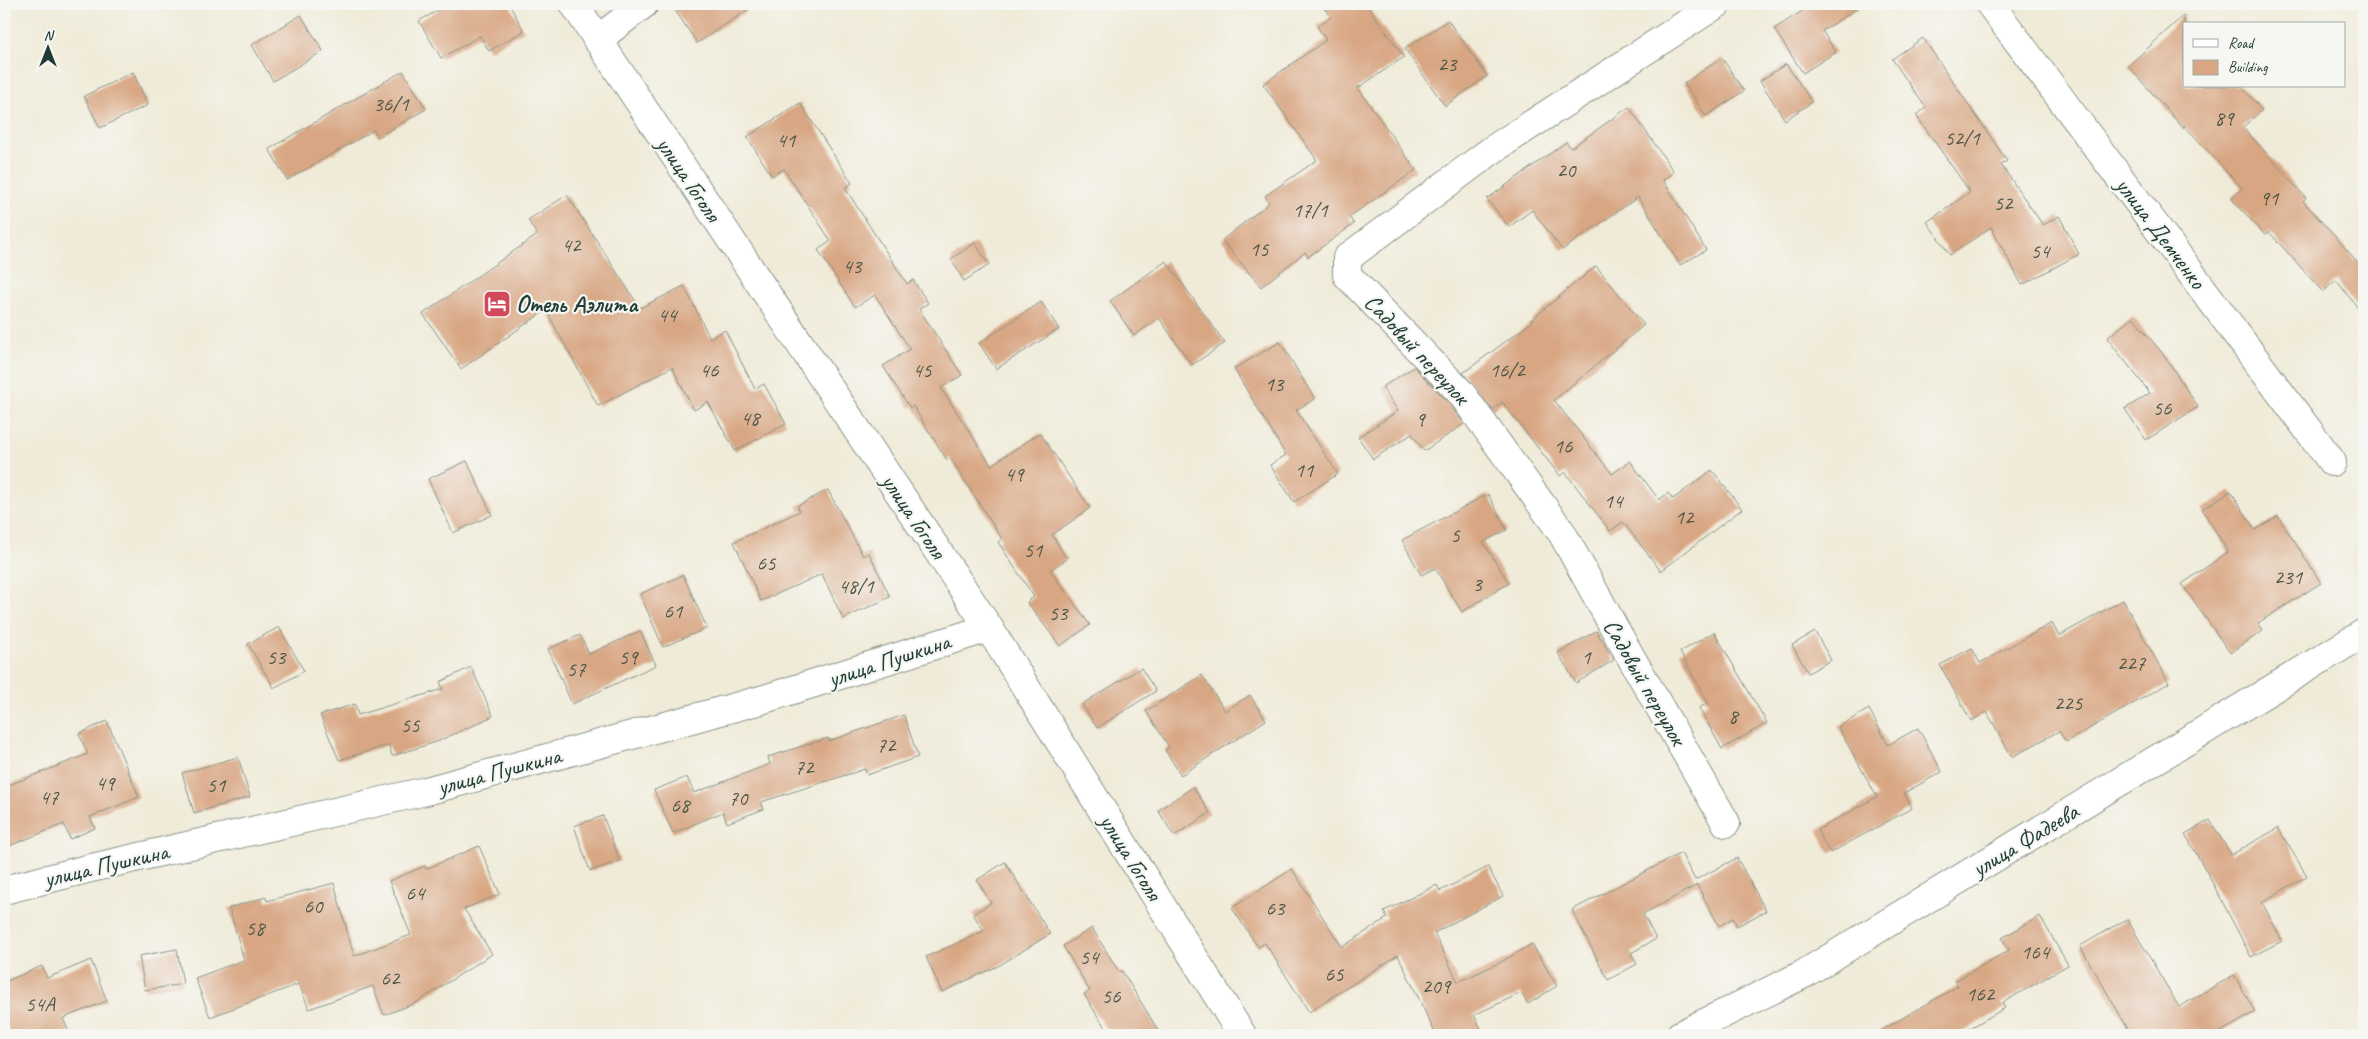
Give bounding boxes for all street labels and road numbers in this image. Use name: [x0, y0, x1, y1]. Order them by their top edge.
street label: улица Гоголя: [649, 129, 729, 229]
street label: улица Демченко: [2108, 170, 2214, 296]
street label: Садовый переулок: [1358, 287, 1477, 412]
street label: улица Гоголя: [874, 466, 954, 566]
street label: Садовый переулок: [1597, 613, 1694, 752]
street label: улица Пушкина: [822, 626, 956, 694]
street label: улица Пушкина: [432, 740, 566, 802]
street label: улица Фадеева: [1964, 796, 2085, 885]
street label: улица Гоголя: [1092, 807, 1170, 907]
street label: улица Пушкина: [39, 836, 173, 894]

